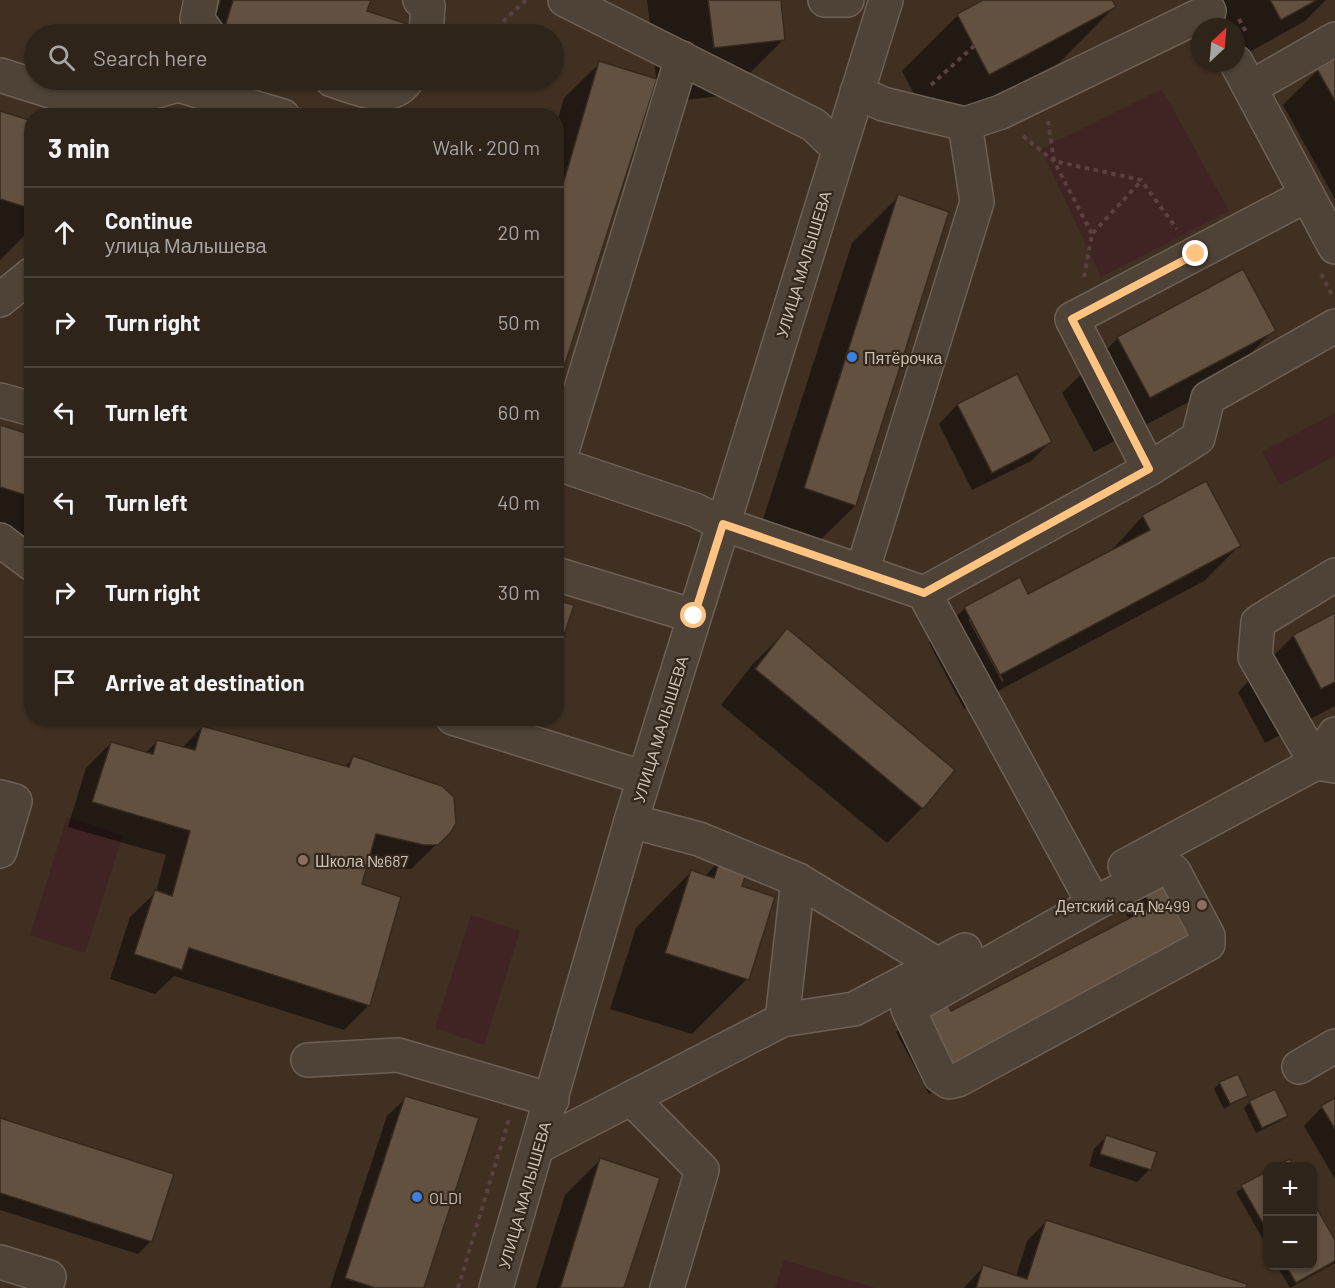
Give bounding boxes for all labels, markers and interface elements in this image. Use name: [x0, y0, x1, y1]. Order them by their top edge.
north arrow: [1191, 18, 1245, 72]
search box: [24, 24, 564, 90]
icon: search: [45, 41, 78, 74]
text: Search here: [93, 44, 207, 70]
text: 3 min: [48, 132, 110, 163]
text: Walk · 200 m: [432, 135, 540, 159]
street label: УЛИЦА МАЛЫШЕВА: [772, 188, 834, 340]
text: Continue: [105, 207, 193, 233]
icon: ahead: [48, 216, 81, 249]
text: 20 m: [497, 220, 540, 244]
text: улица Малышева: [105, 233, 267, 257]
route end: [1182, 240, 1208, 266]
icon: right: [48, 306, 81, 339]
text: Turn right: [105, 309, 200, 335]
text: 50 m: [498, 310, 540, 334]
place label: Пятёрочка: [864, 348, 943, 367]
marker: Пятёрочка: [845, 350, 859, 364]
icon: left: [48, 396, 81, 429]
text: Turn left: [105, 399, 188, 425]
text: 60 m: [498, 400, 540, 424]
icon: left: [48, 486, 81, 519]
text: Turn left: [105, 489, 188, 515]
text: 40 m: [497, 490, 540, 514]
icon: right: [48, 576, 81, 609]
text: Turn right: [105, 579, 200, 605]
text: 30 m: [498, 580, 540, 604]
route start: [680, 602, 706, 628]
street label: УЛИЦА МАЛЫШЕВА: [629, 653, 691, 805]
icon: arrive: [48, 666, 81, 699]
text: Arrive at destination: [105, 669, 304, 695]
place label: Школа №687: [315, 851, 409, 870]
marker: Школа №687: [296, 853, 310, 867]
place label: Детский сад №499: [1055, 896, 1190, 915]
marker: Детский сад №499: [1195, 898, 1209, 912]
street label: УЛИЦА МАЛЫШЕВА: [494, 1119, 554, 1271]
map controls: [1263, 1162, 1317, 1270]
button: +: [1263, 1162, 1317, 1216]
place label: OLDI: [429, 1188, 462, 1207]
marker: OLDI: [410, 1190, 424, 1204]
button: −: [1263, 1216, 1317, 1270]

